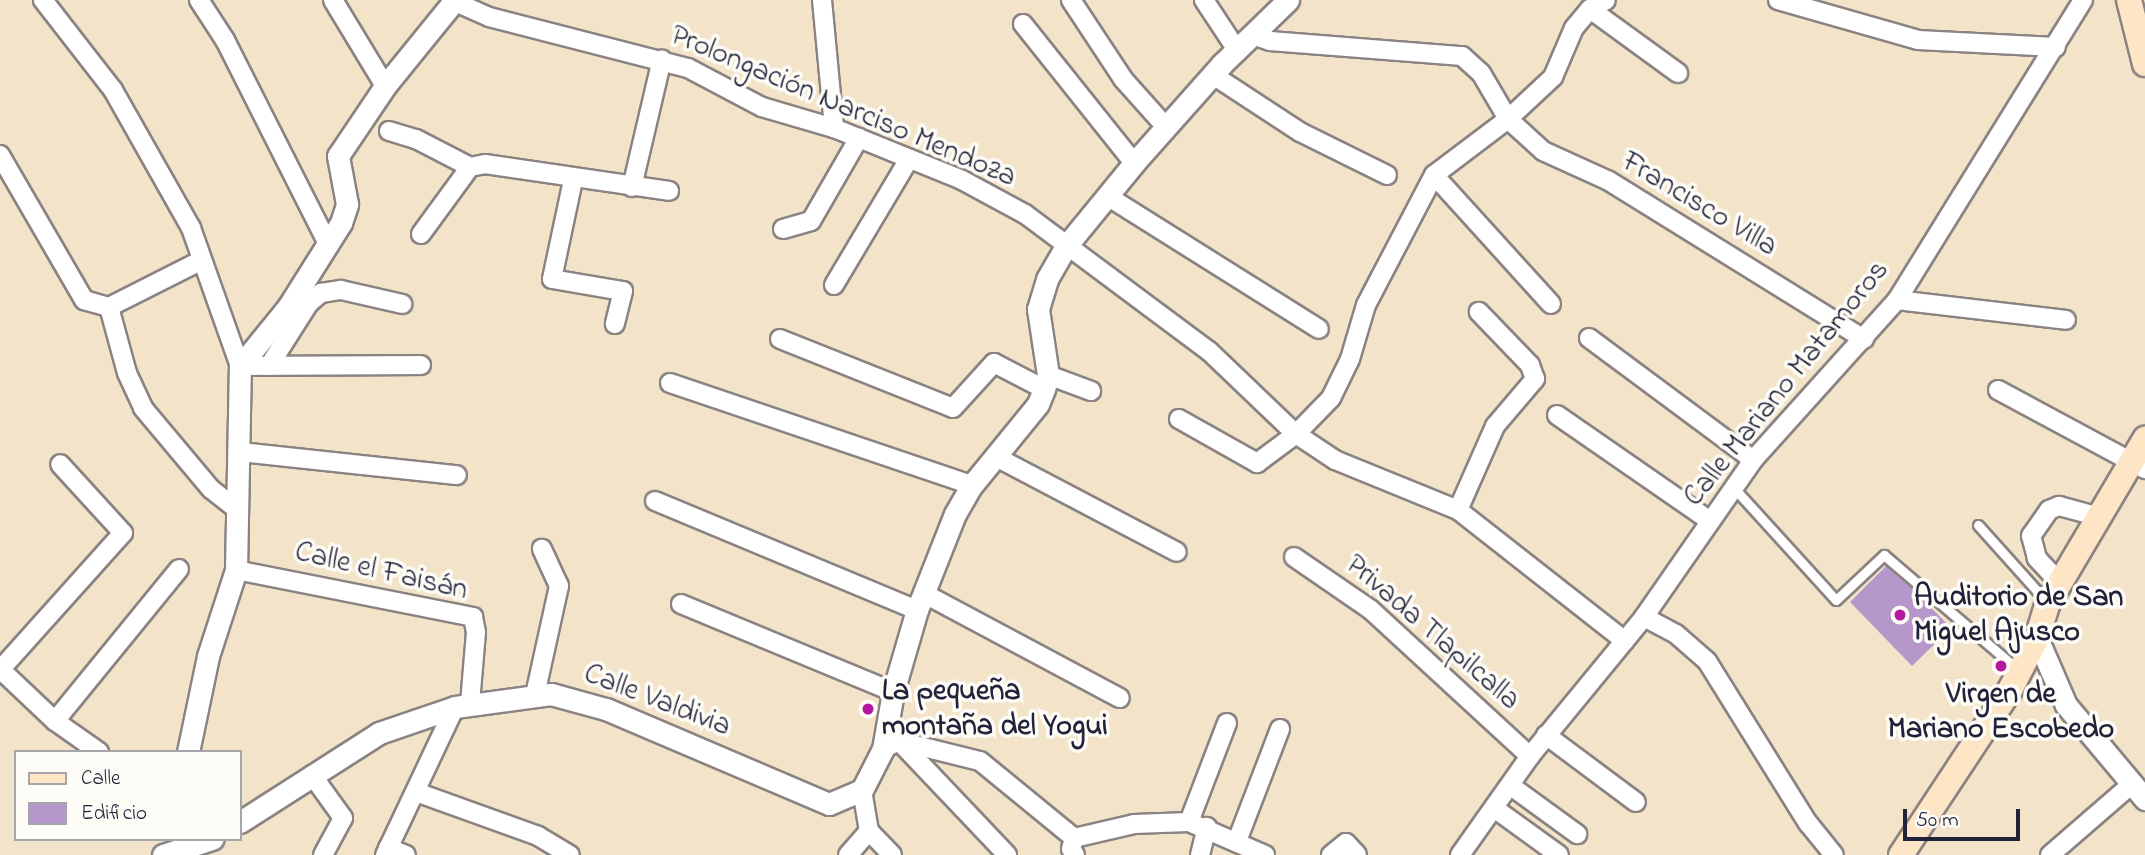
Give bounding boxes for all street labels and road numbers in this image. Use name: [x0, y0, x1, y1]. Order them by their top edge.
street label: Prolongación Narciso Mendoza: [665, 18, 1021, 196]
street label: Francisco Villa: [1615, 145, 1783, 265]
street label: Calle Mariano Matamoros: [1677, 254, 1897, 514]
street label: Calle el Faisán: [291, 535, 471, 609]
street label: Privada Tlapilcalla: [1337, 547, 1527, 719]
street label: Calle Valdivia: [578, 657, 736, 745]

